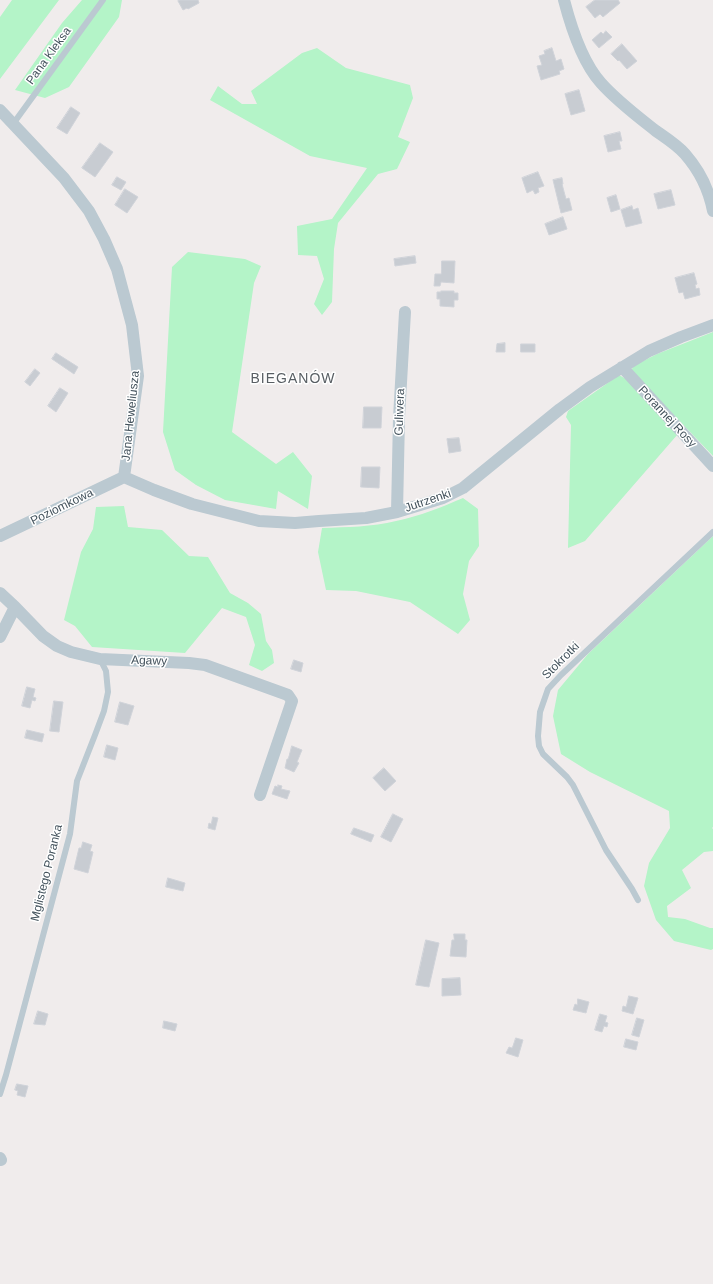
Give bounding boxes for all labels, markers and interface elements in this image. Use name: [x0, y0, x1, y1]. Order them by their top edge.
street label: Pana Kleksa: [23, 25, 75, 87]
street label: Jana Heweliusza: [119, 370, 143, 462]
district label: BIEGANÓW: [250, 371, 336, 387]
street label: Porannej Rosy: [635, 383, 699, 451]
street label: Guliwera: [392, 388, 408, 436]
street label: Poziomkowa: [28, 486, 96, 528]
street label: Jutrzenki: [403, 486, 453, 516]
street label: Stokrotki: [539, 639, 583, 683]
street label: Agawy: [131, 653, 167, 669]
street label: Mglistego Poranka: [28, 823, 66, 923]

